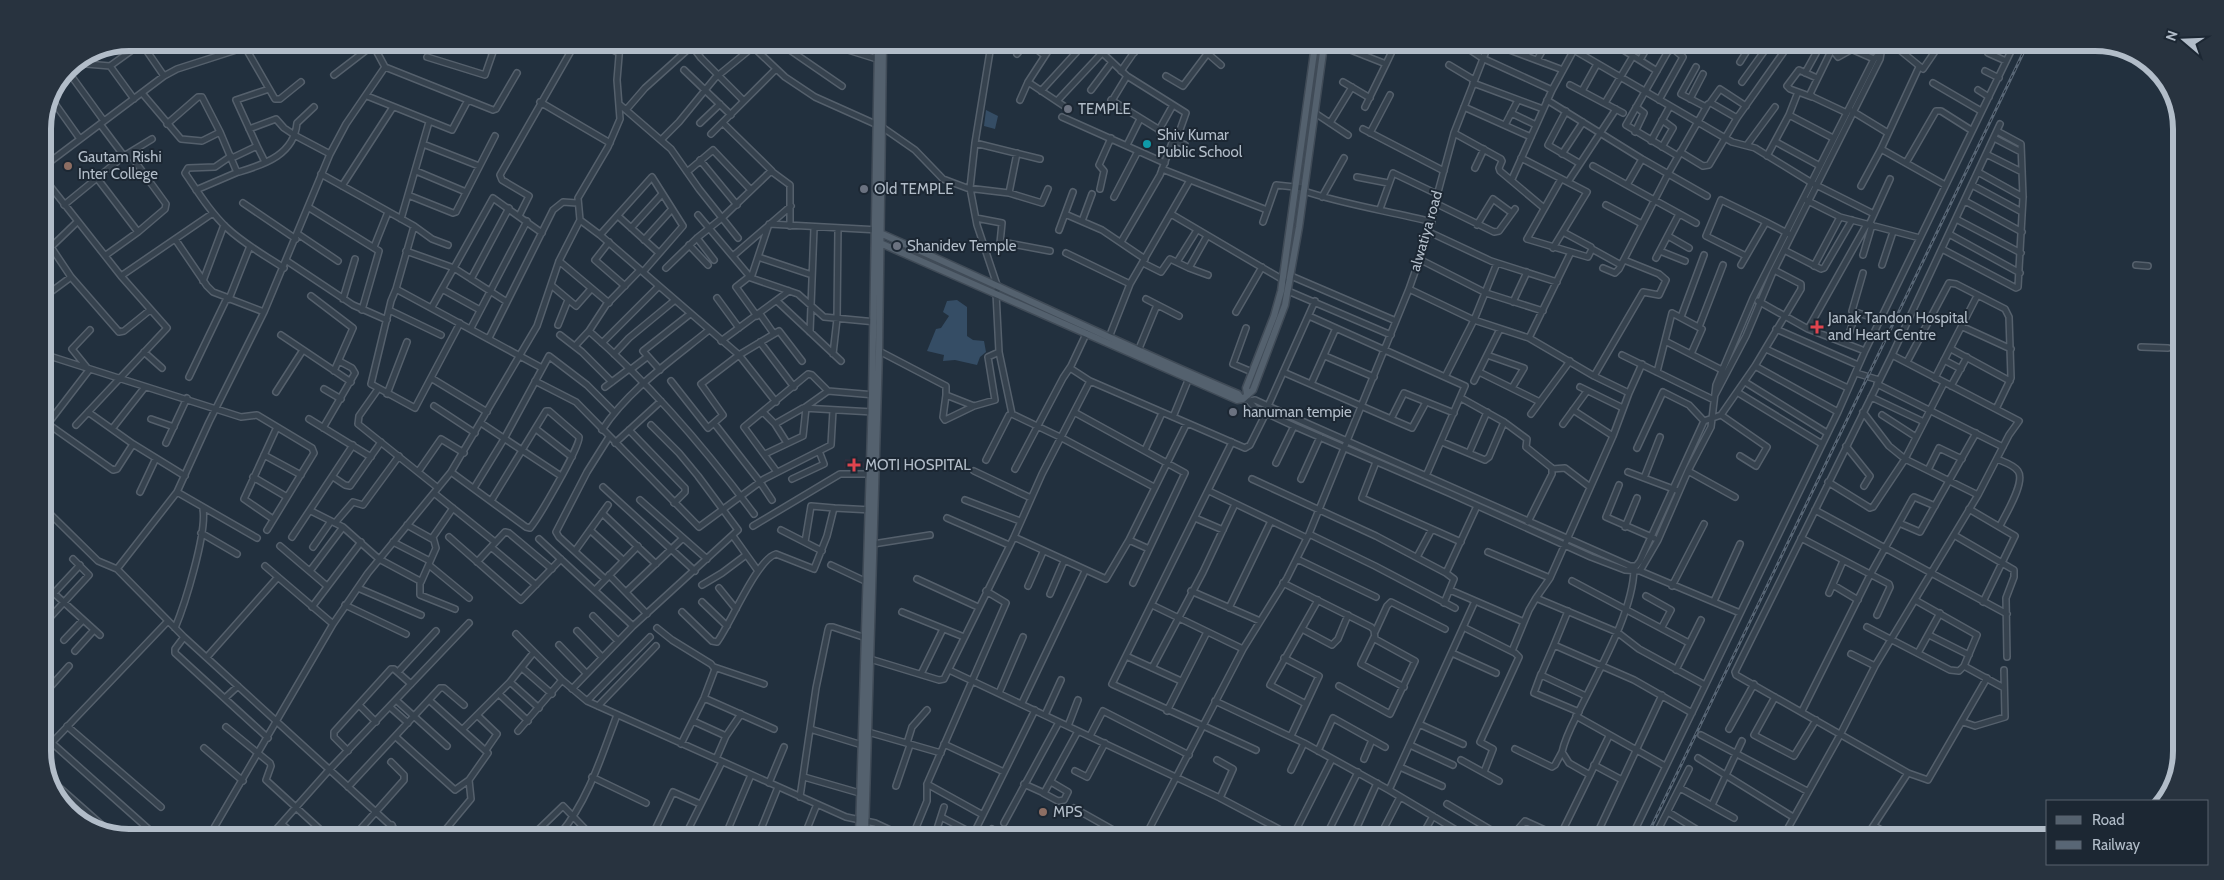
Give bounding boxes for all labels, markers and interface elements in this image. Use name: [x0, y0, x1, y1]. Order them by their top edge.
north arrow: [2159, 15, 2209, 65]
text: N: [2162, 28, 2182, 43]
place label: TEMPLE: [1078, 100, 1131, 118]
marker: TEMPLE: [1062, 103, 1074, 115]
place label: Shiv Kumar Public School: [1157, 126, 1243, 161]
marker: Shiv Kumar Public School: [1141, 138, 1153, 150]
place label: Gautam Rishi Inter College: [78, 148, 162, 183]
marker: Gautam Rishi Inter College: [62, 160, 74, 172]
place label: Old TEMPLE: [874, 180, 953, 198]
marker: Old TEMPLE: [858, 183, 870, 195]
street label: alwatiya road: [1406, 189, 1446, 273]
place label: Shanidev Temple: [907, 237, 1017, 255]
marker: Shanidev Temple: [891, 240, 903, 252]
place label: Janak Tandon Hospital and Heart Centre: [1827, 309, 1968, 344]
marker: Janak Tandon Hospital and Heart Centre: [1810, 320, 1824, 334]
place label: hanuman tempie: [1243, 403, 1352, 421]
marker: hanuman tempie: [1227, 406, 1239, 418]
place label: MOTI HOSPITAL: [865, 456, 971, 474]
marker: MOTI HOSPITAL: [847, 458, 861, 472]
legend: [2046, 800, 2209, 865]
place label: MPS: [1053, 803, 1083, 821]
marker: MPS: [1037, 806, 1049, 818]
text: Road: [2092, 811, 2125, 829]
text: Railway: [2092, 836, 2141, 854]

